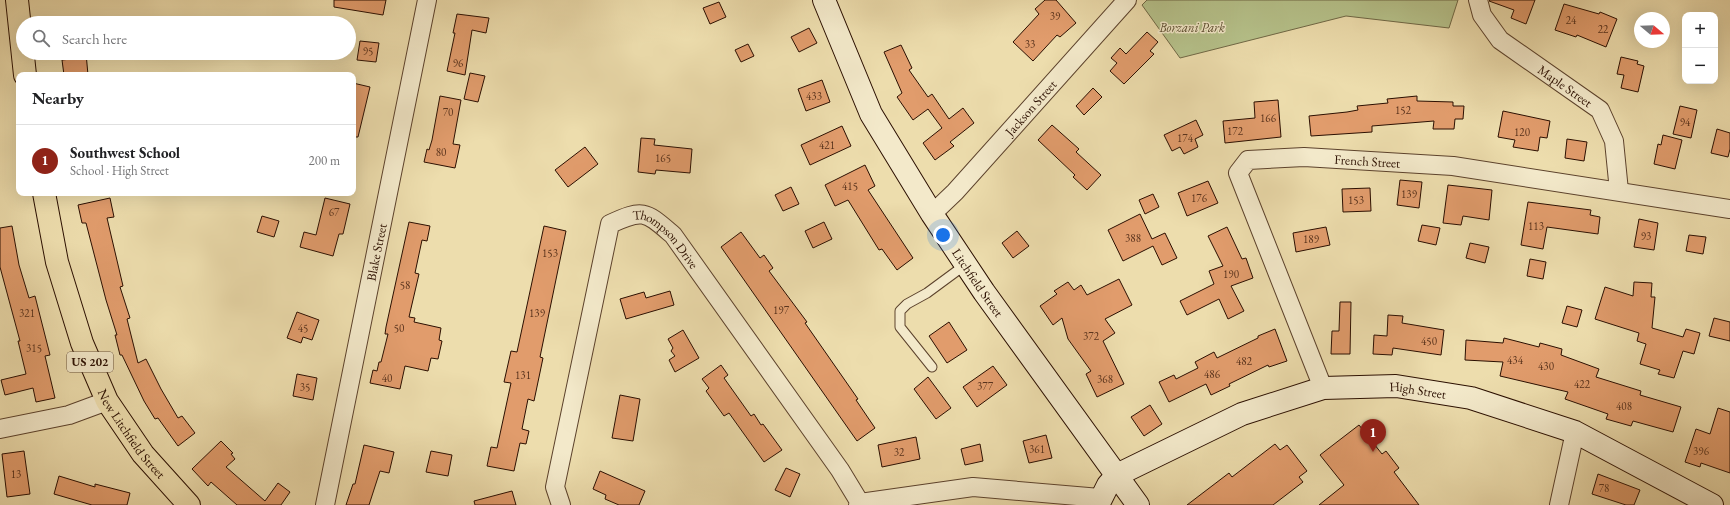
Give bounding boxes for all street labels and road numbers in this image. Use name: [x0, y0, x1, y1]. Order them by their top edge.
street label: Maple Street: [1535, 61, 1596, 111]
street label: Jackson Street: [1000, 76, 1060, 140]
street label: French Street: [1334, 150, 1401, 171]
street label: Thompson Drive: [632, 206, 703, 272]
street label: Blake Street: [362, 222, 390, 282]
street label: Litchfield Street: [949, 245, 1008, 320]
road number: US 202: [67, 352, 113, 372]
street label: High Street: [1389, 377, 1447, 402]
street label: New Litchfield Street: [94, 386, 169, 482]

